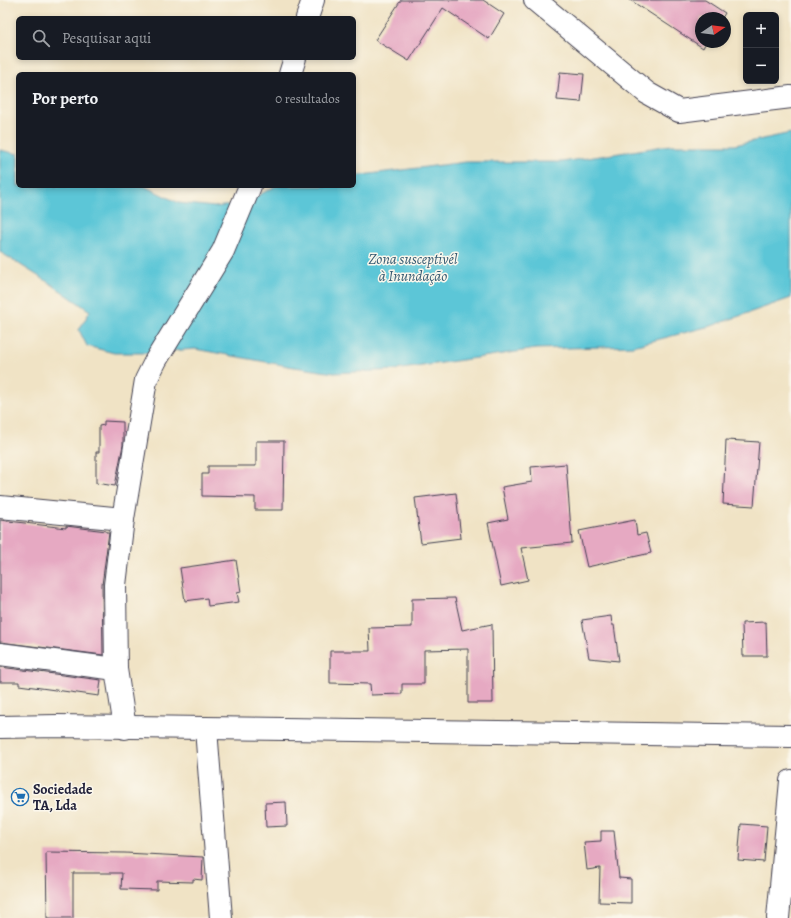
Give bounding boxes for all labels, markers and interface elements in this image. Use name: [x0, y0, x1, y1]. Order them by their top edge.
north arrow: [695, 12, 731, 48]
map controls: [743, 12, 779, 84]
button: +: [743, 12, 779, 48]
search box: [16, 16, 356, 60]
icon: search: [30, 27, 52, 49]
text: Pesquisar aqui: [62, 28, 151, 48]
button: −: [743, 48, 779, 84]
text: Por perto: [32, 87, 98, 110]
text: 0 resultados: [275, 90, 340, 107]
water label: Zona susceptivél à Inundação: [368, 249, 458, 286]
place label: Sociedade TA, Lda: [33, 780, 93, 815]
supermarket icon: Sociedade TA, Lda: [10, 787, 30, 807]

